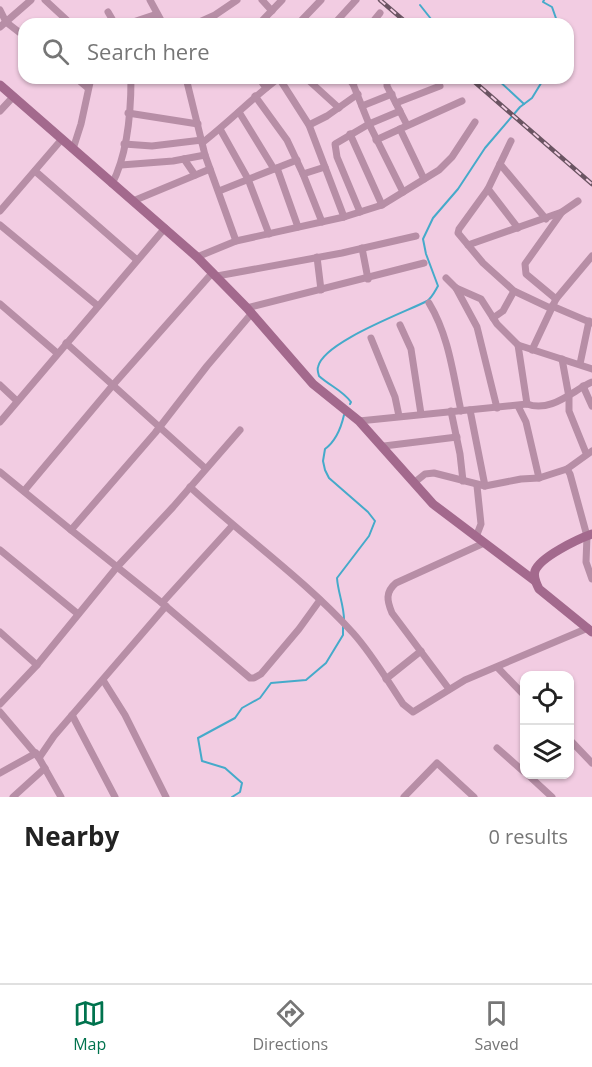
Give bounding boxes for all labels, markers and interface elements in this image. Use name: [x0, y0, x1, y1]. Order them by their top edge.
search box: [18, 18, 574, 84]
icon: search: [39, 35, 72, 68]
text: Search here: [87, 36, 210, 66]
map controls: [520, 671, 574, 779]
button: locate: [520, 671, 574, 725]
button: layers: [520, 725, 574, 779]
text: Nearby: [24, 818, 119, 854]
text: 0 results: [488, 823, 568, 850]
tab: Map: [73, 997, 106, 1055]
tab: Directions: [253, 997, 328, 1055]
tab: Saved: [474, 997, 519, 1055]

